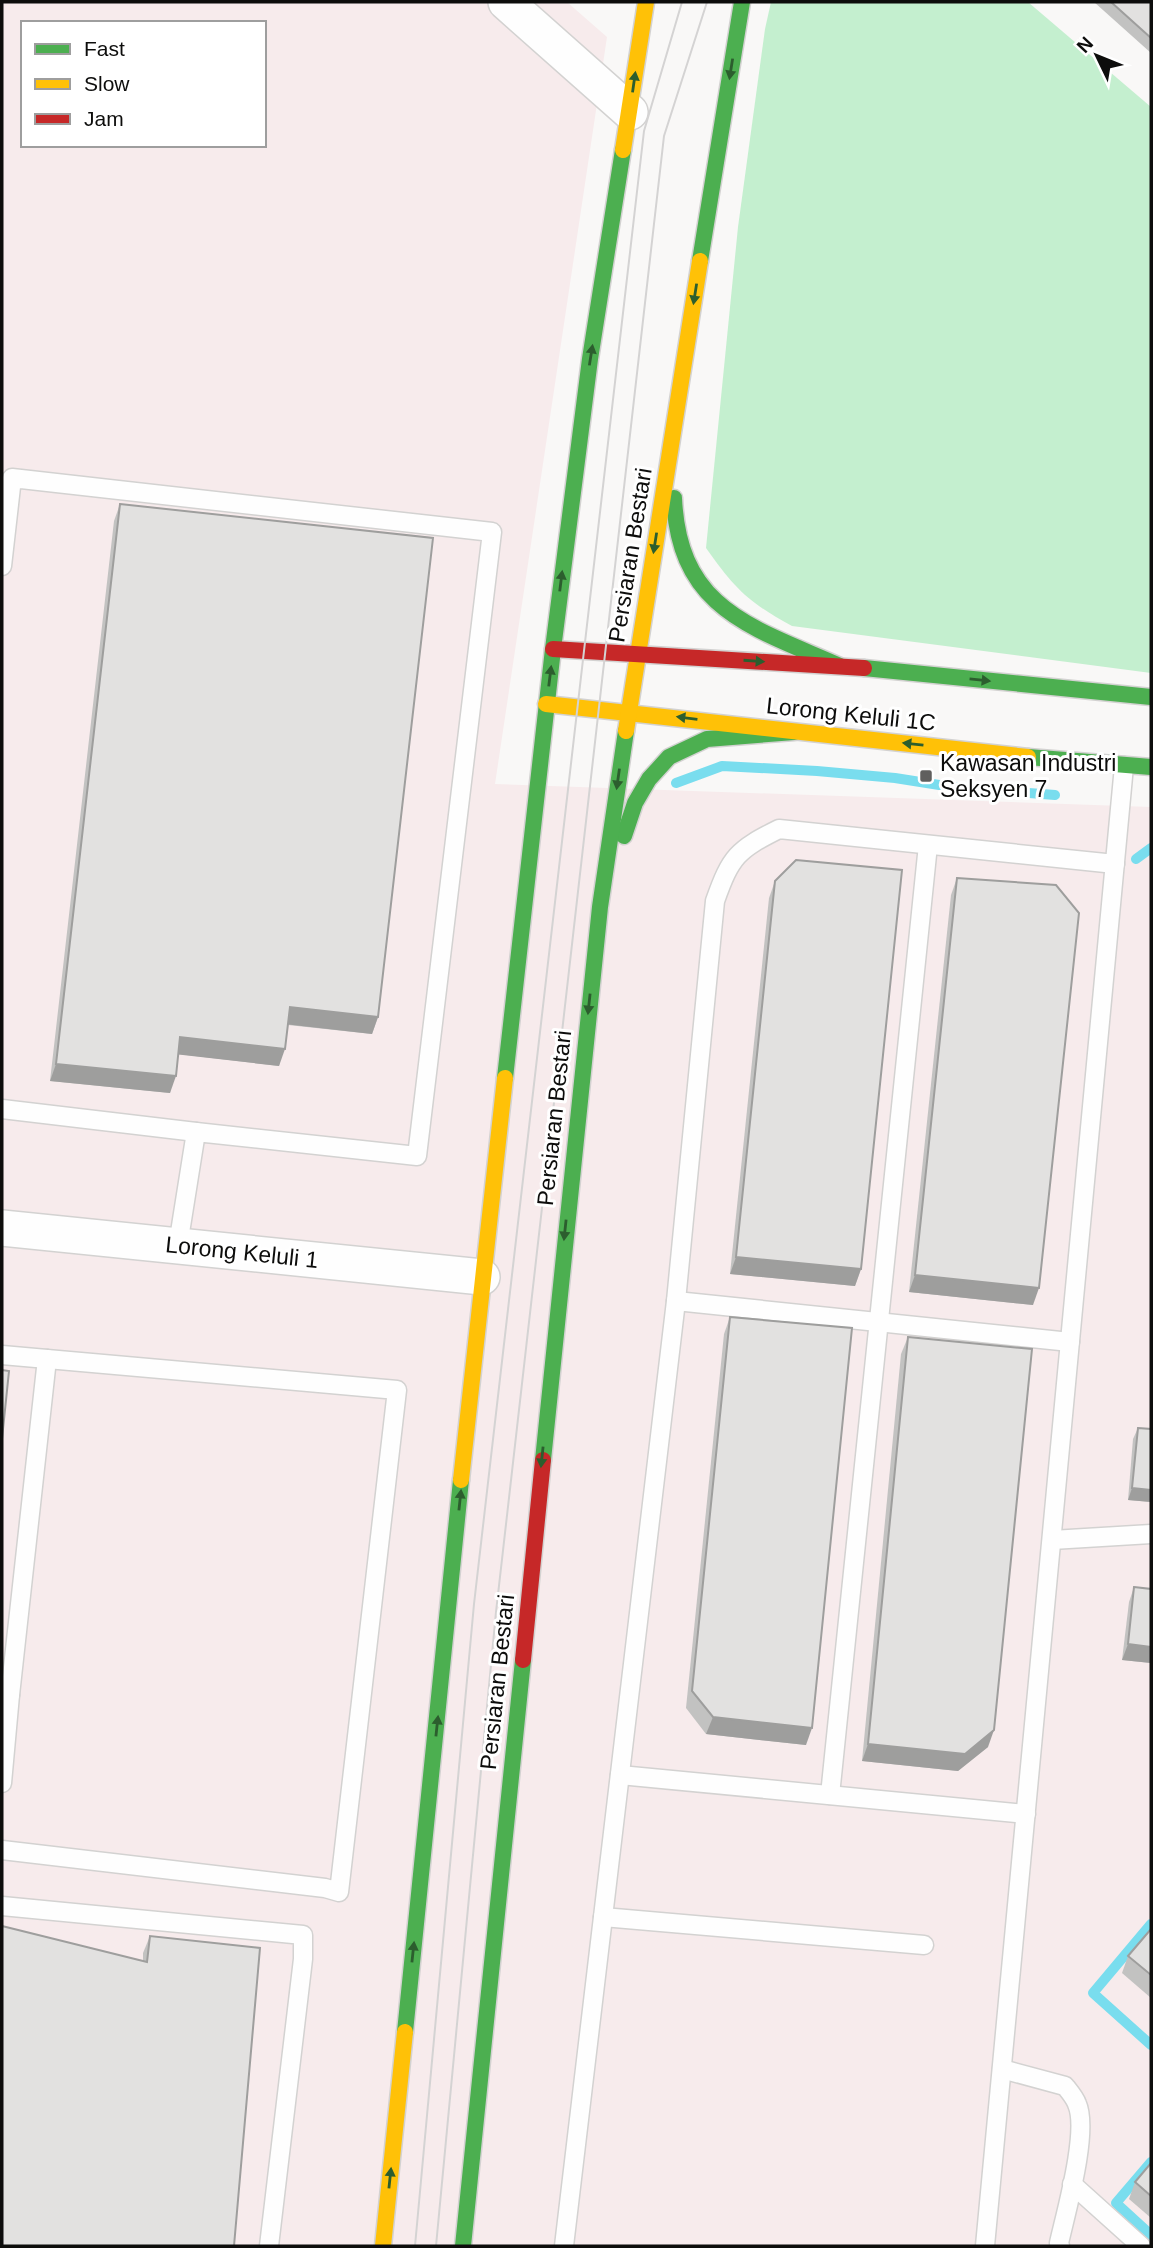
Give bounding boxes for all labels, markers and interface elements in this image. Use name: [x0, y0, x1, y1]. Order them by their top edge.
legend: [21, 21, 266, 147]
north arrow: [1062, 21, 1132, 91]
text: N: [1073, 33, 1097, 57]
text: Fast: [84, 37, 125, 60]
one-way arrow: [725, 58, 736, 80]
one-way arrow: [629, 71, 640, 93]
text: Slow: [84, 72, 130, 95]
text: Jam: [84, 107, 124, 130]
one-way arrow: [689, 283, 700, 305]
one-way arrow: [585, 344, 596, 366]
street label: Persiaran Bestari: [603, 466, 657, 644]
one-way arrow: [649, 532, 660, 554]
one-way arrow: [556, 570, 567, 592]
one-way arrow: [743, 655, 765, 666]
one-way arrow: [544, 665, 555, 687]
one-way arrow: [970, 675, 992, 686]
street label: Lorong Keluli 1C: [765, 692, 937, 736]
one-way arrow: [675, 713, 697, 724]
one-way arrow: [901, 738, 923, 749]
place label: Kawasan Industri Seksyen 7: [940, 750, 1116, 802]
one-way arrow: [612, 768, 623, 790]
marker: Kawasan Industri Seksyen 7: [918, 768, 934, 784]
one-way arrow: [584, 993, 595, 1015]
street label: Persiaran Bestari: [532, 1029, 576, 1207]
one-way arrow: [559, 1220, 570, 1242]
street label: Lorong Keluli 1: [164, 1231, 320, 1273]
one-way arrow: [536, 1446, 547, 1468]
one-way arrow: [455, 1488, 466, 1510]
street label: Persiaran Bestari: [475, 1593, 519, 1771]
one-way arrow: [432, 1715, 443, 1737]
one-way arrow: [408, 1941, 419, 1963]
one-way arrow: [385, 2167, 396, 2189]

